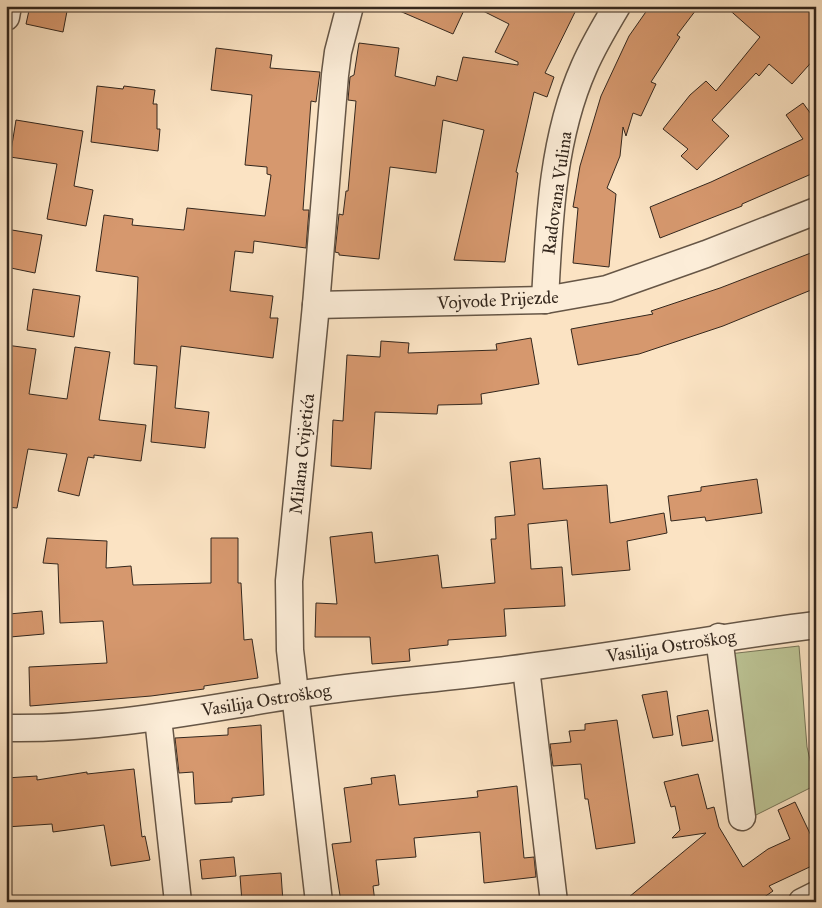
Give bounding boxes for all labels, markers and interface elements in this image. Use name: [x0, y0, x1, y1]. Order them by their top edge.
street label: Radovana Vulina: [537, 129, 577, 256]
street label: Vojvode Prijezde: [436, 286, 559, 314]
street label: Milana Cvijetića: [285, 392, 319, 516]
street label: Vasilija Ostroškog: [604, 625, 738, 668]
street label: Vasilija Ostroškog: [199, 679, 333, 722]

